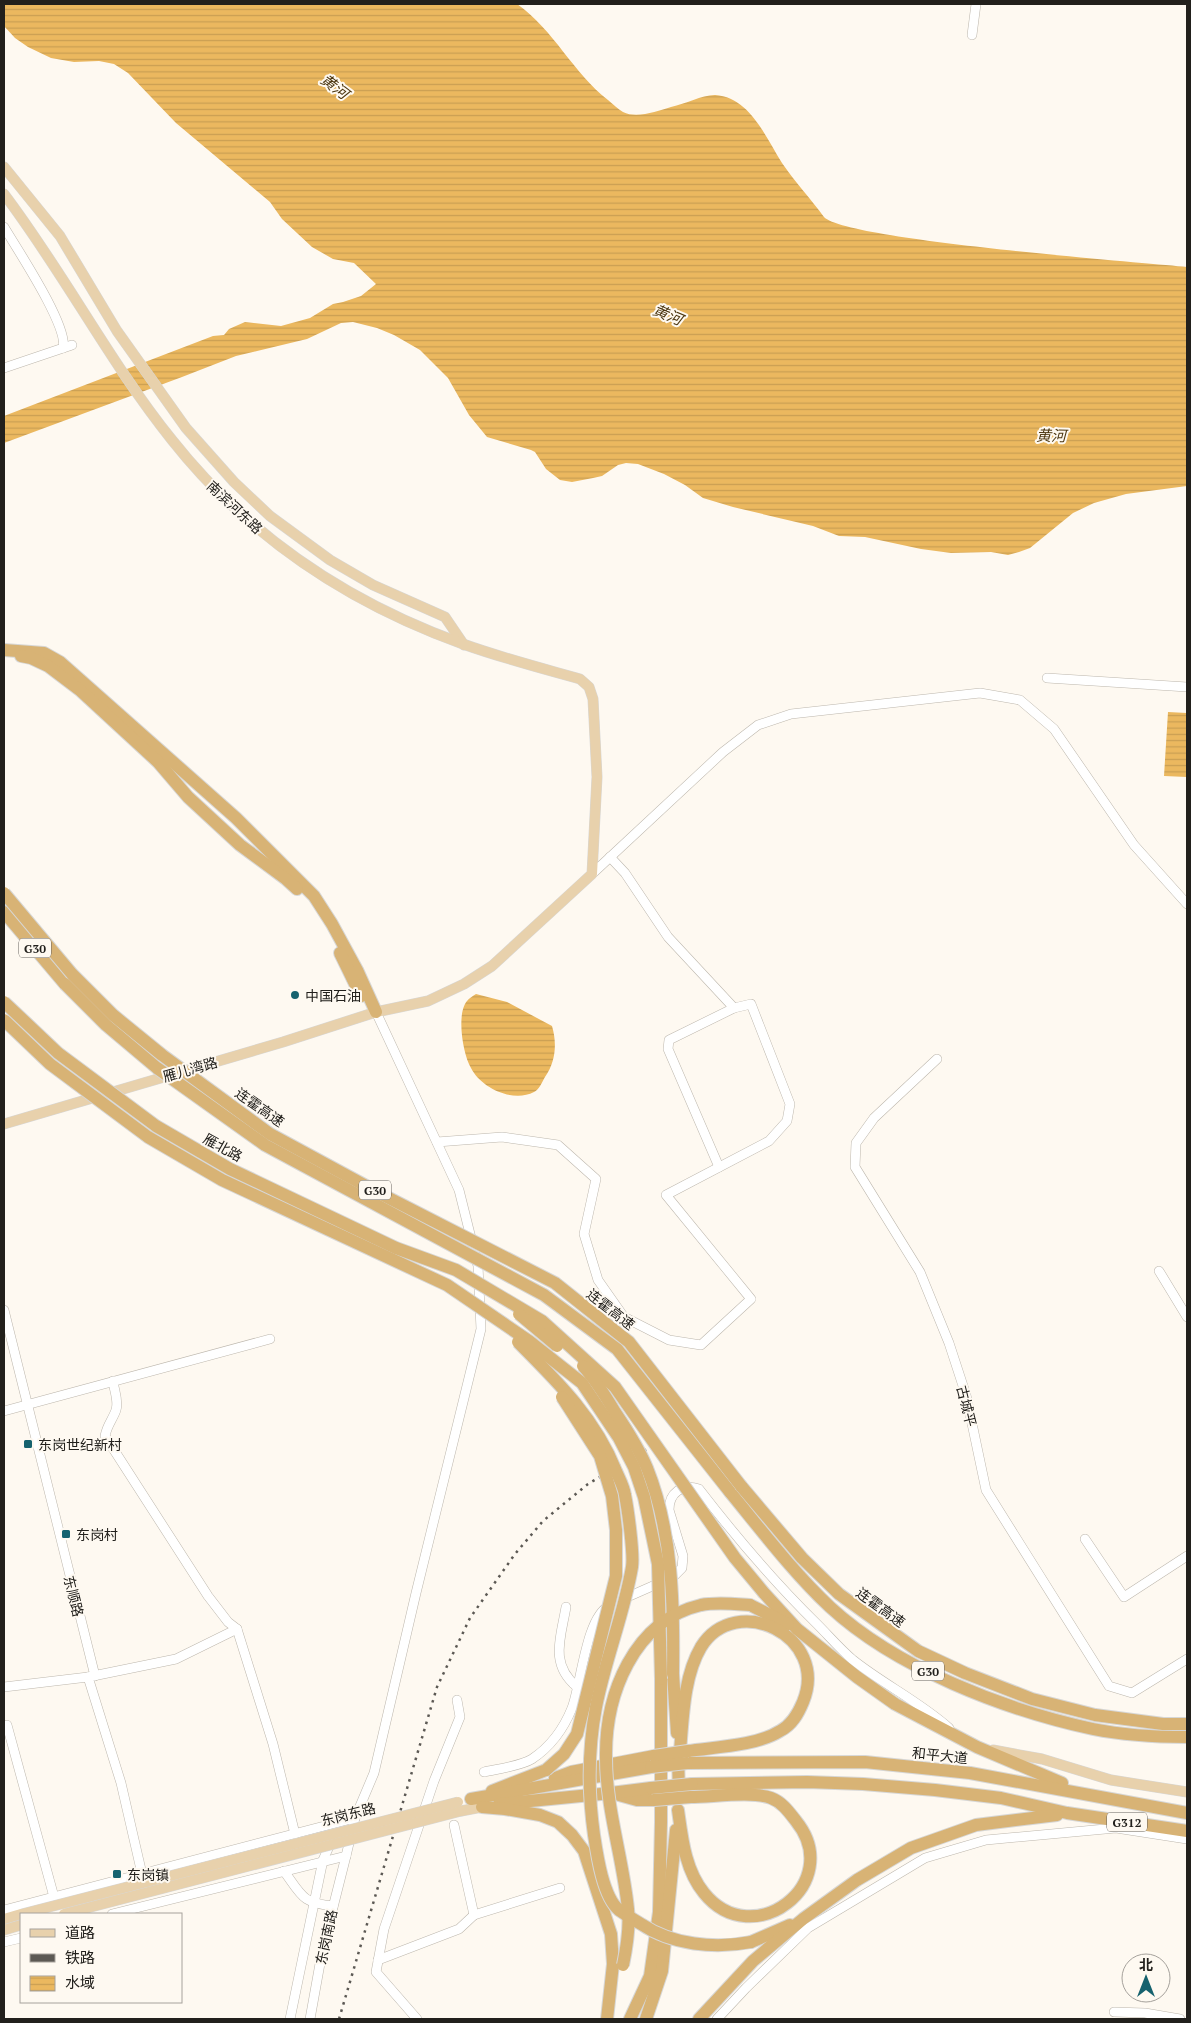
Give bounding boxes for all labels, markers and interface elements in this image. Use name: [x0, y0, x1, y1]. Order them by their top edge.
water label: 黄河: [317, 69, 355, 105]
water label: 黄河: [650, 299, 688, 330]
water label: 黄河: [1036, 425, 1069, 445]
street label: 南滨河东路: [203, 476, 267, 538]
road number: G30: [19, 938, 51, 958]
place label: 中国石油: [305, 986, 361, 1005]
marker: 中国石油: [289, 989, 301, 1001]
street label: 雁儿湾路: [160, 1052, 220, 1086]
street label: 连霍高速: [232, 1083, 288, 1131]
street label: 雁北路: [200, 1129, 246, 1165]
road number: G30: [359, 1180, 391, 1200]
street label: 连霍高速: [583, 1284, 639, 1334]
street label: 古城平: [953, 1383, 981, 1429]
place label: 东岗世纪新村: [38, 1435, 122, 1454]
marker: 东岗世纪新村: [22, 1438, 34, 1450]
place label: 东岗村: [76, 1525, 118, 1544]
marker: 东岗村: [60, 1528, 72, 1540]
street label: 东顺路: [60, 1573, 88, 1619]
street label: 连霍高速: [853, 1583, 909, 1631]
road number: G30: [912, 1662, 944, 1680]
street label: 和平大道: [911, 1743, 969, 1767]
street label: 东岗东路: [319, 1798, 377, 1830]
road number: G312: [1107, 1812, 1147, 1831]
place label: 东岗镇: [127, 1865, 169, 1884]
marker: 东岗镇: [111, 1868, 123, 1880]
street label: 东岗南路: [311, 1908, 341, 1966]
legend: [20, 1913, 182, 2003]
text: 道路: [65, 1922, 95, 1942]
text: 铁路: [65, 1947, 95, 1967]
north arrow: [1121, 1953, 1171, 2003]
text: 北: [1139, 1955, 1153, 1974]
text: 水域: [65, 1972, 95, 1992]

